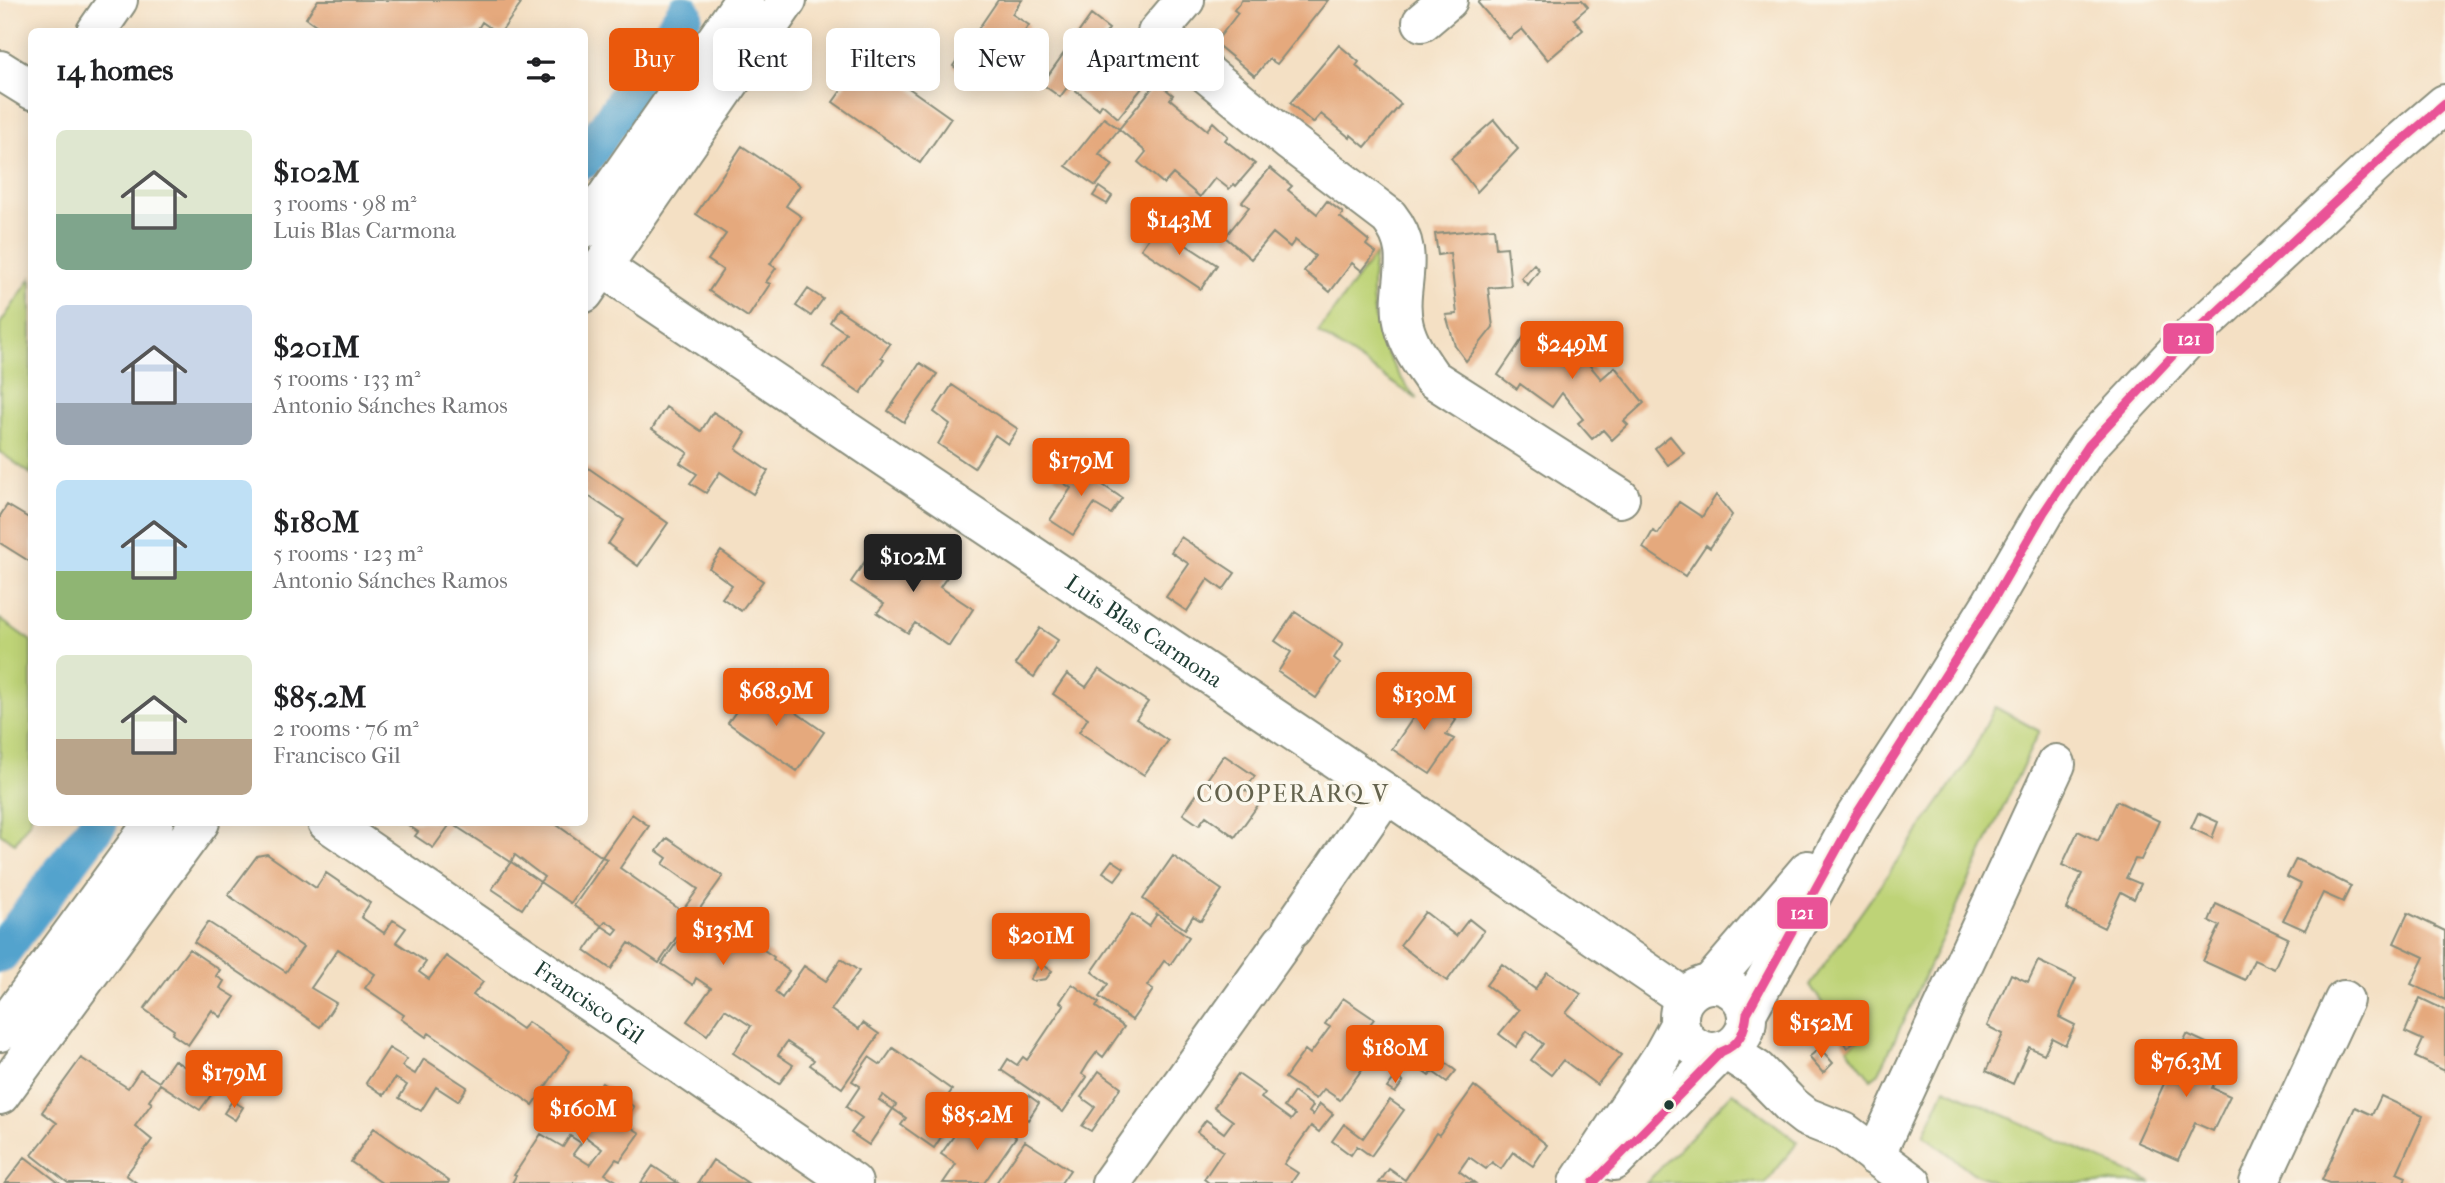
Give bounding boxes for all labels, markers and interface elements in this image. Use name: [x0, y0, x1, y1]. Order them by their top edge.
chip: Buy: [609, 28, 699, 91]
chip: Rent: [713, 28, 812, 91]
chip: Filters: [826, 28, 940, 91]
chip: New: [954, 28, 1049, 91]
chip: Apartment: [1063, 28, 1224, 91]
icon: filters: [522, 51, 560, 89]
text: 14 homes: [56, 53, 173, 88]
text: $102M: [273, 155, 359, 190]
icon: home: [112, 158, 196, 242]
text: 3 rooms · 98 m²: [273, 190, 417, 217]
pin: $143M: [1130, 198, 1228, 257]
text: $143M: [1147, 206, 1211, 233]
text: Luis Blas Carmona: [273, 217, 456, 244]
pin: $249M: [1523, 322, 1621, 381]
line badge: 121: [2162, 322, 2215, 355]
text: 121: [2177, 328, 2201, 350]
text: $201M: [273, 330, 359, 365]
text: $249M: [1536, 330, 1608, 357]
icon: home: [112, 333, 196, 417]
text: 5 rooms · 133 m²: [273, 365, 420, 392]
text: Antonio Sánches Ramos: [273, 392, 508, 419]
pin: $179M: [1032, 438, 1130, 498]
text: $179M: [1048, 447, 1114, 474]
text: $180M: [273, 505, 359, 540]
icon: home: [112, 508, 196, 592]
pin: $102M: [864, 534, 962, 594]
text: 5 rooms · 123 m²: [273, 540, 423, 567]
text: $102M: [880, 543, 946, 570]
text: Antonio Sánches Ramos: [273, 567, 508, 594]
street label: Luis Blas Carmona: [1061, 569, 1228, 693]
pin: $68.9M: [719, 668, 833, 728]
pin: $130M: [1375, 672, 1473, 732]
text: $68.9M: [739, 677, 813, 704]
text: $85.2M: [273, 680, 366, 715]
text: $130M: [1392, 681, 1456, 708]
icon: home: [112, 683, 196, 767]
text: 2 rooms · 76 m²: [273, 715, 419, 742]
text: Francisco Gil: [273, 742, 401, 769]
district label: COOPERARQ V: [1196, 780, 1390, 808]
line badge: 121: [1776, 896, 1829, 930]
text: 121: [1790, 902, 1814, 924]
pin: $135M: [674, 908, 772, 967]
pin: $201M: [992, 914, 1090, 973]
text: $135M: [692, 916, 754, 943]
text: $201M: [1008, 922, 1074, 949]
street label: Francisco Gil: [529, 955, 650, 1050]
pin: $152M: [1772, 1000, 1870, 1060]
text: $152M: [1789, 1009, 1853, 1036]
pin: $180M: [1346, 1026, 1444, 1085]
text: $180M: [1362, 1034, 1428, 1061]
pin: $76.3M: [2129, 1040, 2243, 1099]
text: $76.3M: [2150, 1048, 2222, 1075]
pin: $179M: [185, 1050, 283, 1110]
text: $179M: [201, 1059, 267, 1086]
pin: $160M: [534, 1086, 632, 1146]
pin: $85.2M: [920, 1092, 1034, 1152]
text: $160M: [550, 1095, 616, 1122]
unlabelled marker: [1662, 1098, 1676, 1112]
text: $85.2M: [941, 1101, 1013, 1128]

